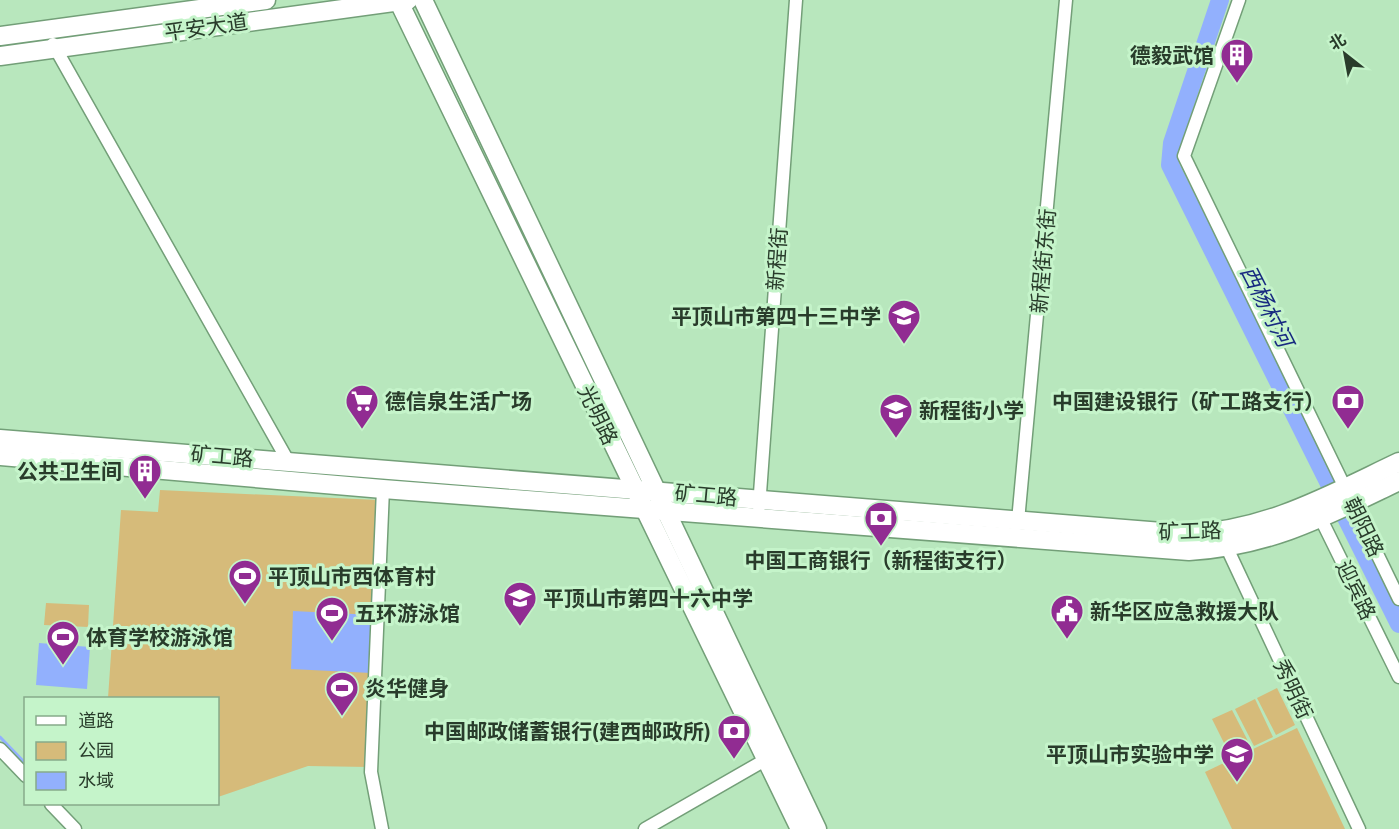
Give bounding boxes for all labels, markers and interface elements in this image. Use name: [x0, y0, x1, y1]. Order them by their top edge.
street label: 平安大道: [163, 9, 249, 45]
north arrow: [1315, 24, 1375, 84]
text: 北: [1326, 29, 1349, 54]
building icon: 德毅武馆: [1219, 37, 1255, 84]
place label: 德毅武馆: [1130, 43, 1214, 68]
street label: 新程街东街: [1026, 208, 1060, 314]
street label: 新程街: [762, 227, 792, 291]
water label: 西杨村河: [1235, 261, 1300, 355]
school or university icon: 平顶山市第四十三中学: [886, 298, 922, 345]
place label: 平顶山市第四十三中学: [671, 304, 881, 329]
street label: 光明路: [573, 381, 623, 449]
supermarket icon: 德信泉生活广场: [344, 383, 380, 430]
bank icon: 中国建设银行（矿工路支行）: [1330, 383, 1366, 430]
place label: 德信泉生活广场: [385, 389, 532, 414]
place label: 中国建设银行（矿工路支行）: [1052, 389, 1325, 414]
school or university icon: 新程街小学: [878, 392, 914, 439]
place label: 新程街小学: [919, 398, 1024, 423]
street label: 矿工路: [190, 441, 254, 471]
building icon: 公共卫生间: [127, 453, 163, 500]
place label: 公共卫生间: [17, 459, 122, 484]
street label: 矿工路: [674, 480, 738, 510]
street label: 朝阳路: [1339, 493, 1389, 561]
bank icon: 中国工商银行（新程街支行）: [863, 500, 899, 547]
street label: 矿工路: [1158, 517, 1222, 545]
place label: 中国工商银行（新程街支行）: [745, 548, 1018, 573]
street label: 迎宾路: [1331, 556, 1381, 624]
sports icon: 平顶山市西体育村: [227, 558, 263, 605]
place label: 平顶山市西体育村: [268, 564, 436, 589]
school or university icon: 平顶山市第四十六中学: [502, 580, 538, 627]
place label: 平顶山市第四十六中学: [543, 586, 753, 611]
public building icon: 新华区应急救援大队: [1049, 593, 1085, 640]
sports icon: 五环游泳馆: [314, 595, 350, 642]
place label: 新华区应急救援大队: [1090, 599, 1279, 624]
place label: 五环游泳馆: [355, 601, 460, 626]
sports icon: 体育学校游泳馆: [45, 619, 81, 666]
place label: 体育学校游泳馆: [86, 625, 233, 650]
street label: 秀明街: [1268, 655, 1318, 723]
sports icon: 炎华健身: [324, 670, 360, 717]
place label: 炎华健身: [365, 676, 449, 701]
legend: [24, 697, 219, 805]
text: 道路: [78, 710, 114, 731]
bank icon: 中国邮政储蓄银行(建西邮政所): [716, 713, 752, 760]
place label: 中国邮政储蓄银行(建西邮政所): [424, 719, 711, 744]
school or university icon: 平顶山市实验中学: [1219, 736, 1255, 783]
text: 公园: [78, 740, 114, 761]
place label: 平顶山市实验中学: [1046, 742, 1214, 767]
text: 水域: [78, 770, 114, 791]

